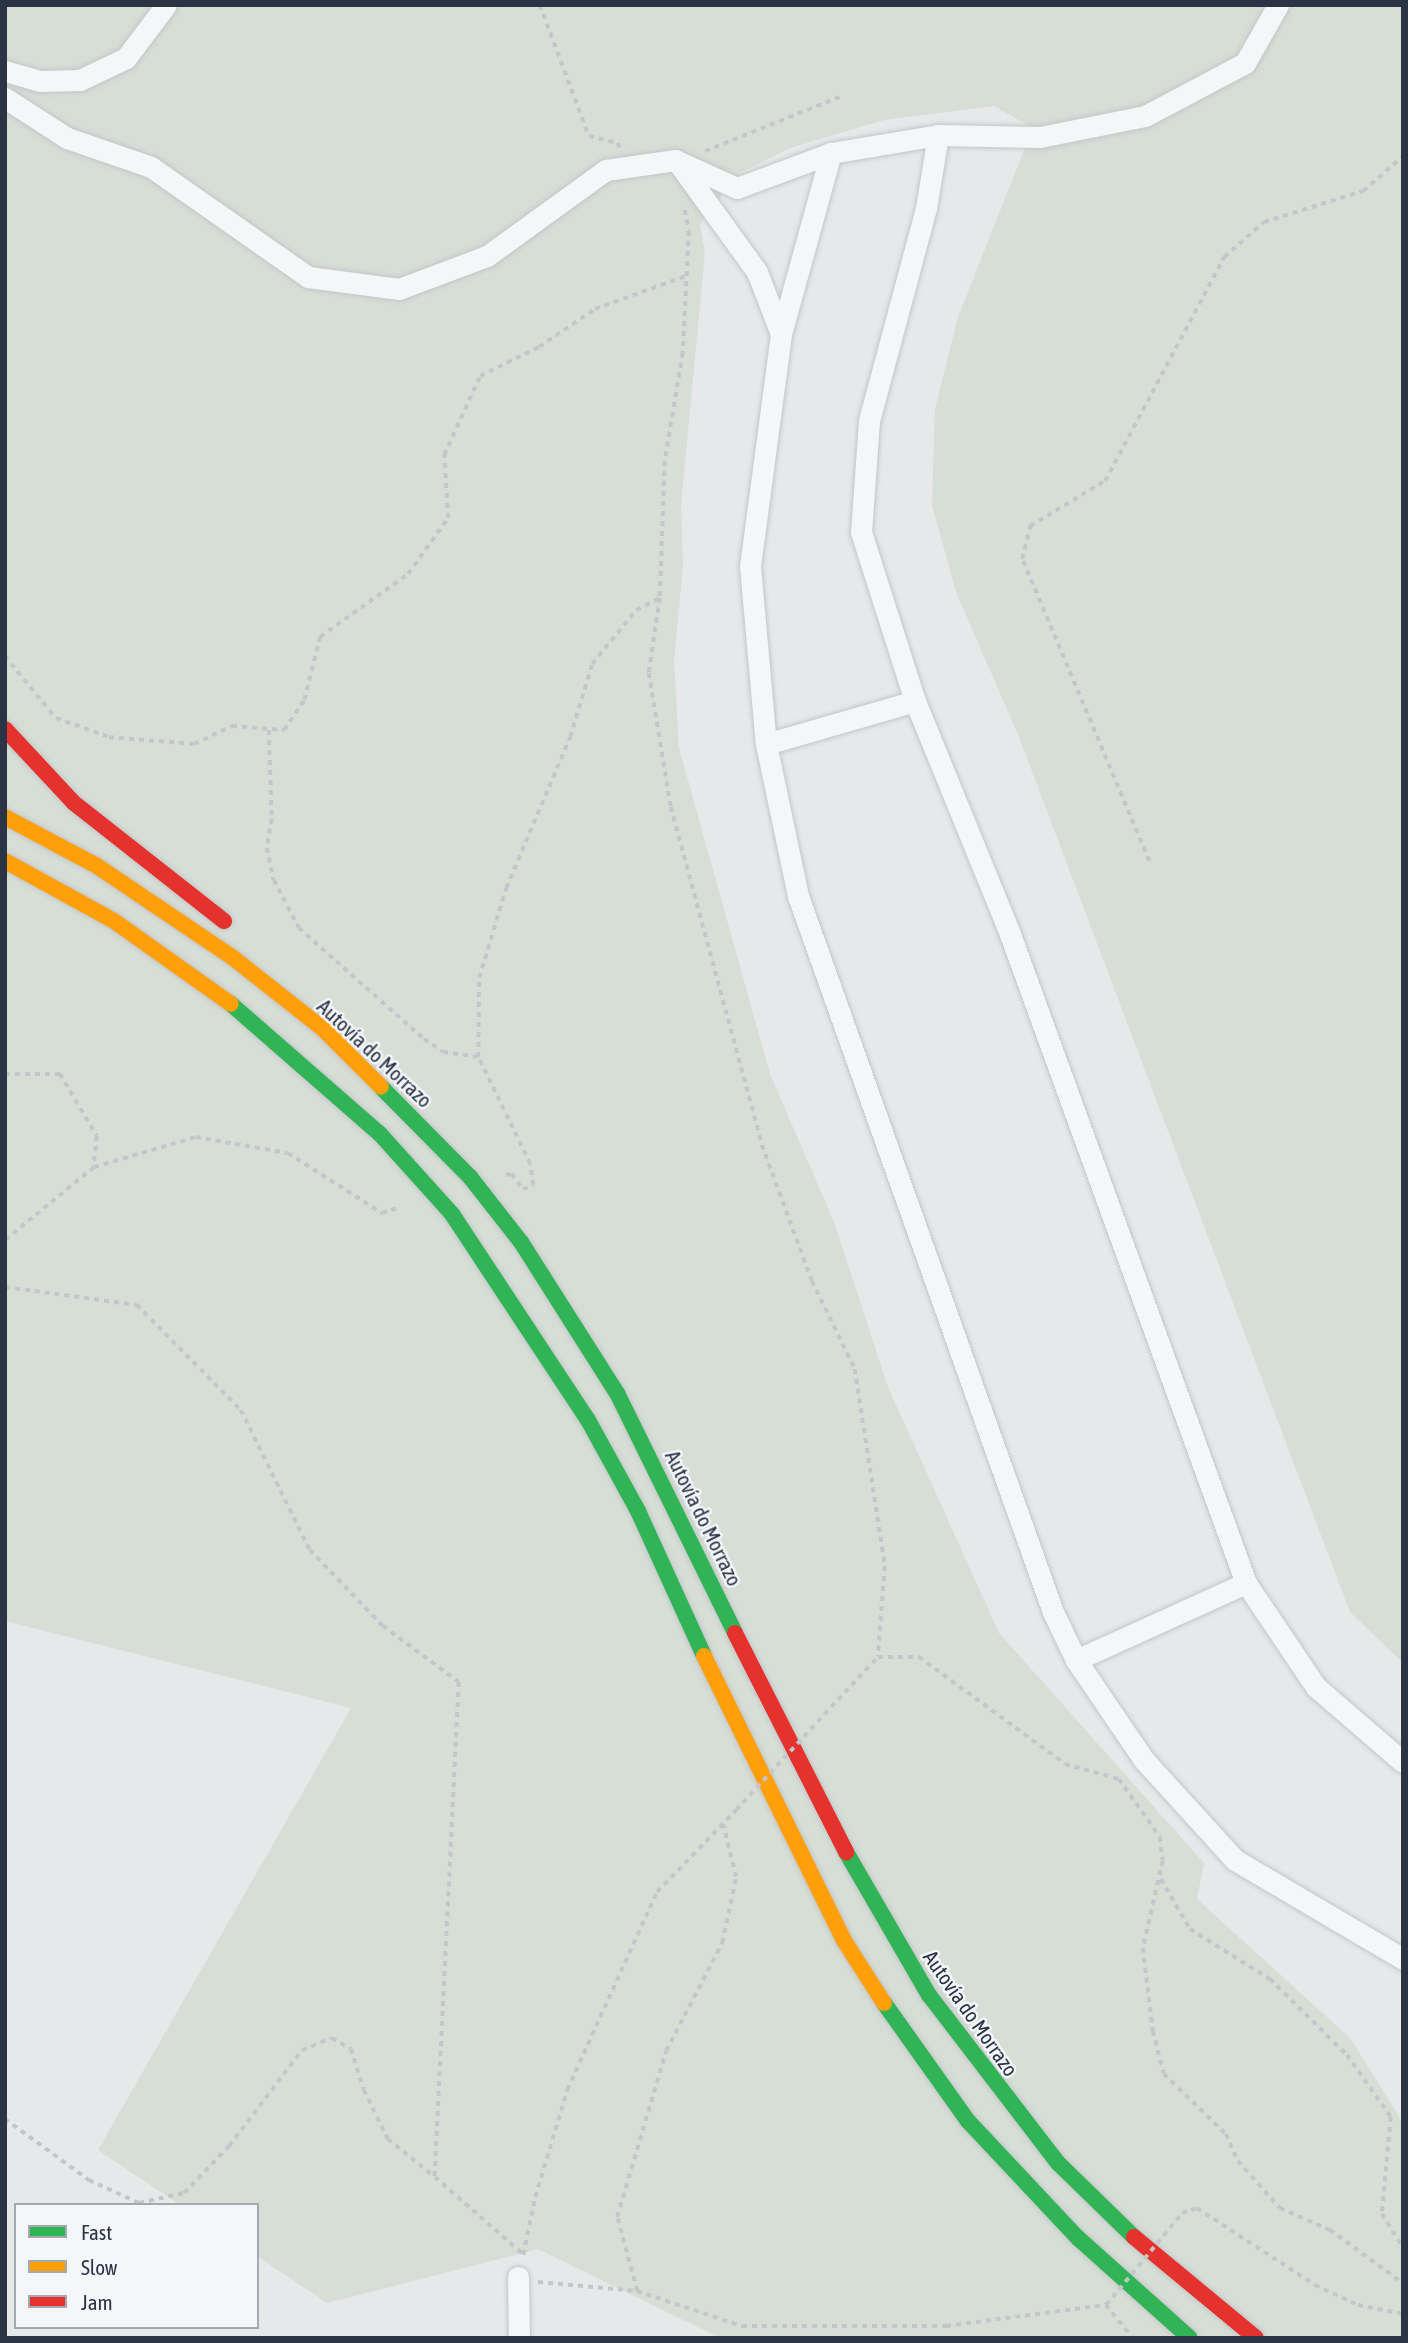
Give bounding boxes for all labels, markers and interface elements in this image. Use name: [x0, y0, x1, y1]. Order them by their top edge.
street label: Autovía do Morrazo: [312, 993, 438, 1113]
street label: Autovía do Morrazo: [660, 1446, 748, 1590]
street label: Autovía do Morrazo: [918, 1945, 1024, 2081]
legend: [14, 2203, 259, 2329]
text: Fast: [81, 2220, 112, 2244]
text: Slow: [81, 2255, 117, 2279]
text: Jam: [81, 2290, 113, 2314]

